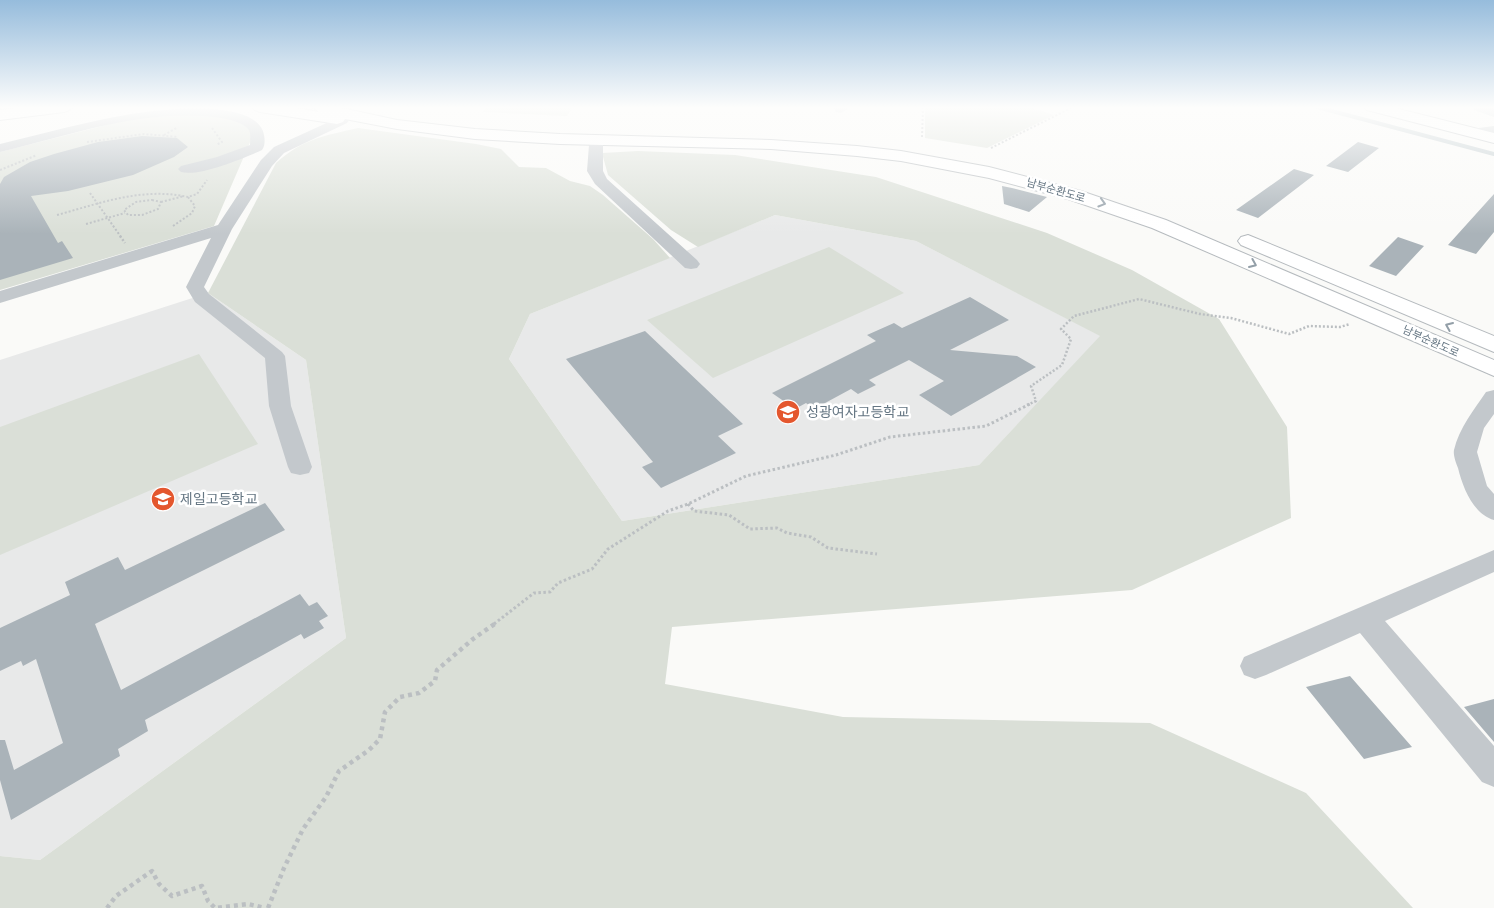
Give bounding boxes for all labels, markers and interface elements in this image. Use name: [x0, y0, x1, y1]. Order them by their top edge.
street label: 남부순환도로: [1025, 175, 1087, 206]
one-way arrow: [1098, 198, 1106, 208]
one-way arrow: [1248, 258, 1257, 268]
street label: 남부순환도로: [1400, 322, 1462, 361]
one-way arrow: [1445, 322, 1454, 332]
school or university icon: 성광여자고등학교: [775, 399, 801, 425]
place label: 성광여자고등학교: [806, 403, 909, 422]
school or university icon: 제일고등학교: [150, 486, 176, 512]
place label: 제일고등학교: [180, 490, 257, 509]

